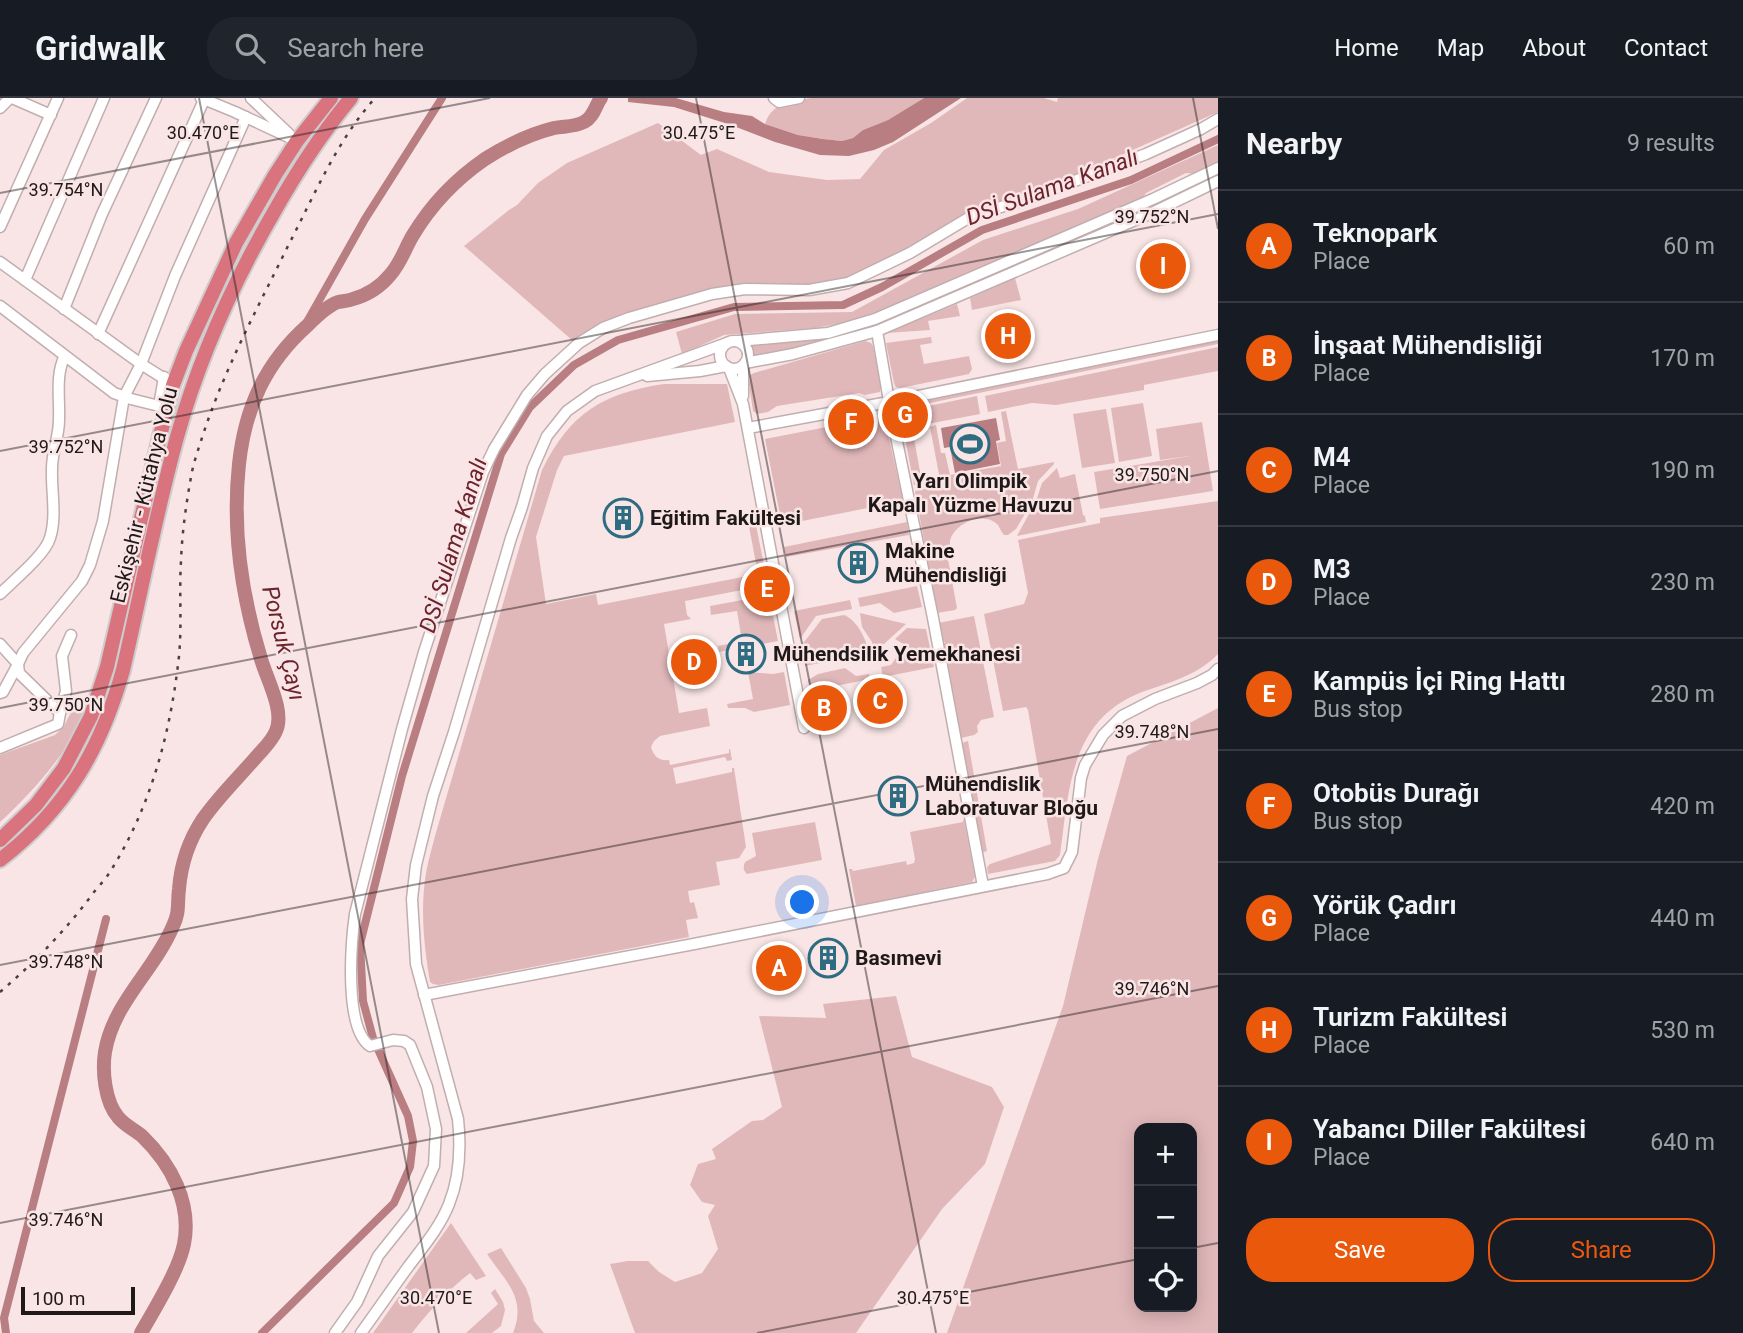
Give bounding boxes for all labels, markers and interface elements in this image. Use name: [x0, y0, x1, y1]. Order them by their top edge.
search box: [207, 17, 697, 80]
text: Gridwalk: [35, 29, 165, 68]
icon: search: [231, 29, 269, 67]
text: Search here: [287, 33, 424, 63]
text: Home: [1334, 34, 1399, 62]
text: Map: [1437, 34, 1484, 62]
text: About: [1522, 34, 1586, 62]
text: Contact: [1624, 34, 1708, 62]
text: 30.470°E: [167, 122, 239, 143]
text: 30.475°E: [663, 122, 735, 143]
text: Nearby: [1246, 126, 1342, 161]
text: 9 results: [1627, 130, 1715, 157]
water label: DSİ Sulama Kanalı: [962, 144, 1142, 231]
text: 39.754°N: [29, 179, 103, 200]
text: 39.752°N: [1115, 206, 1189, 227]
text: Teknopark: [1313, 218, 1437, 248]
text: A: [1261, 233, 1277, 260]
text: 60 m: [1663, 233, 1715, 260]
pin: I: [1140, 240, 1186, 292]
text: Place: [1313, 248, 1370, 275]
pin: H: [985, 310, 1031, 362]
text: İnşaat Mühendisliği: [1313, 330, 1543, 360]
text: B: [1262, 345, 1276, 372]
text: 170 m: [1650, 345, 1715, 372]
text: Place: [1313, 360, 1370, 387]
street label: Eskişehir - Kütahya Yolu: [106, 384, 182, 606]
pin: G: [882, 389, 928, 441]
pin: F: [828, 396, 874, 448]
sports icon: Yarı Olimpik Kapalı Yüzme Havuzu: [949, 423, 991, 465]
text: 39.752°N: [29, 436, 103, 457]
text: M4: [1313, 442, 1351, 472]
water label: DSİ Sulama Kanalı: [414, 454, 493, 636]
text: C: [1261, 457, 1277, 484]
text: 190 m: [1650, 457, 1715, 484]
text: 39.750°N: [1115, 464, 1189, 485]
place label: Yarı Olimpik Kapalı Yüzme Havuzu: [868, 469, 1072, 517]
text: Place: [1313, 472, 1370, 499]
building icon: Eğitim Fakültesi: [602, 497, 644, 539]
place label: Eğitim Fakültesi: [650, 506, 801, 530]
place label: Makine Mühendisliği: [885, 539, 1007, 587]
building icon: Makine Mühendisliği: [837, 542, 879, 584]
text: M3: [1313, 554, 1351, 584]
pin: E: [744, 563, 790, 615]
text: D: [1262, 569, 1276, 596]
text: 230 m: [1650, 569, 1715, 596]
water label: Porsuk Çayı: [256, 583, 311, 703]
text: Place: [1313, 584, 1370, 611]
building icon: Mühendsilik Yemekhanesi: [725, 633, 767, 675]
pin: D: [671, 636, 717, 688]
place label: Mühendsilik Yemekhanesi: [773, 642, 1021, 666]
text: Kampüs İçi Ring Hattı: [1313, 666, 1566, 696]
pin: C: [857, 675, 903, 727]
text: E: [1263, 681, 1275, 708]
text: 280 m: [1650, 681, 1715, 708]
pin: B: [801, 682, 847, 734]
text: 39.750°N: [29, 694, 103, 715]
text: Bus stop: [1313, 696, 1403, 723]
text: 39.748°N: [1115, 721, 1189, 742]
place label: Mühendislik Laboratuvar Bloğu: [925, 772, 1098, 820]
building icon: Mühendislik Laboratuvar Bloğu: [877, 775, 919, 817]
text: Otobüs Durağı: [1313, 778, 1480, 808]
text: F: [1263, 793, 1275, 820]
text: 420 m: [1650, 793, 1715, 820]
text: Bus stop: [1313, 808, 1403, 835]
your location: [785, 885, 819, 919]
text: Yörük Çadırı: [1313, 890, 1457, 920]
text: G: [1261, 905, 1277, 932]
text: 440 m: [1650, 905, 1715, 932]
text: Place: [1313, 920, 1370, 947]
building icon: Basımevi: [807, 937, 849, 979]
pin: A: [756, 942, 802, 994]
place label: Basımevi: [855, 946, 942, 970]
text: 39.748°N: [29, 951, 103, 972]
text: 39.746°N: [1115, 978, 1189, 999]
text: Turizm Fakültesi: [1313, 1002, 1508, 1032]
text: H: [1261, 1017, 1277, 1044]
text: 530 m: [1650, 1017, 1715, 1044]
text: Place: [1313, 1032, 1370, 1059]
text: Yabancı Diller Fakültesi: [1313, 1114, 1586, 1144]
map controls: [1134, 1123, 1197, 1312]
button: +: [1134, 1123, 1197, 1186]
text: I: [1266, 1129, 1272, 1156]
text: 640 m: [1650, 1129, 1715, 1156]
text: Place: [1313, 1144, 1370, 1171]
button: −: [1134, 1186, 1197, 1249]
text: 39.746°N: [29, 1209, 103, 1230]
button: Save: [1246, 1218, 1474, 1282]
button: Share: [1488, 1218, 1715, 1282]
button: locate: [1134, 1249, 1197, 1312]
scale bar: [21, 1284, 135, 1316]
text: 100 m: [32, 1287, 85, 1310]
text: 30.470°E: [400, 1287, 472, 1308]
text: 30.475°E: [897, 1287, 969, 1308]

